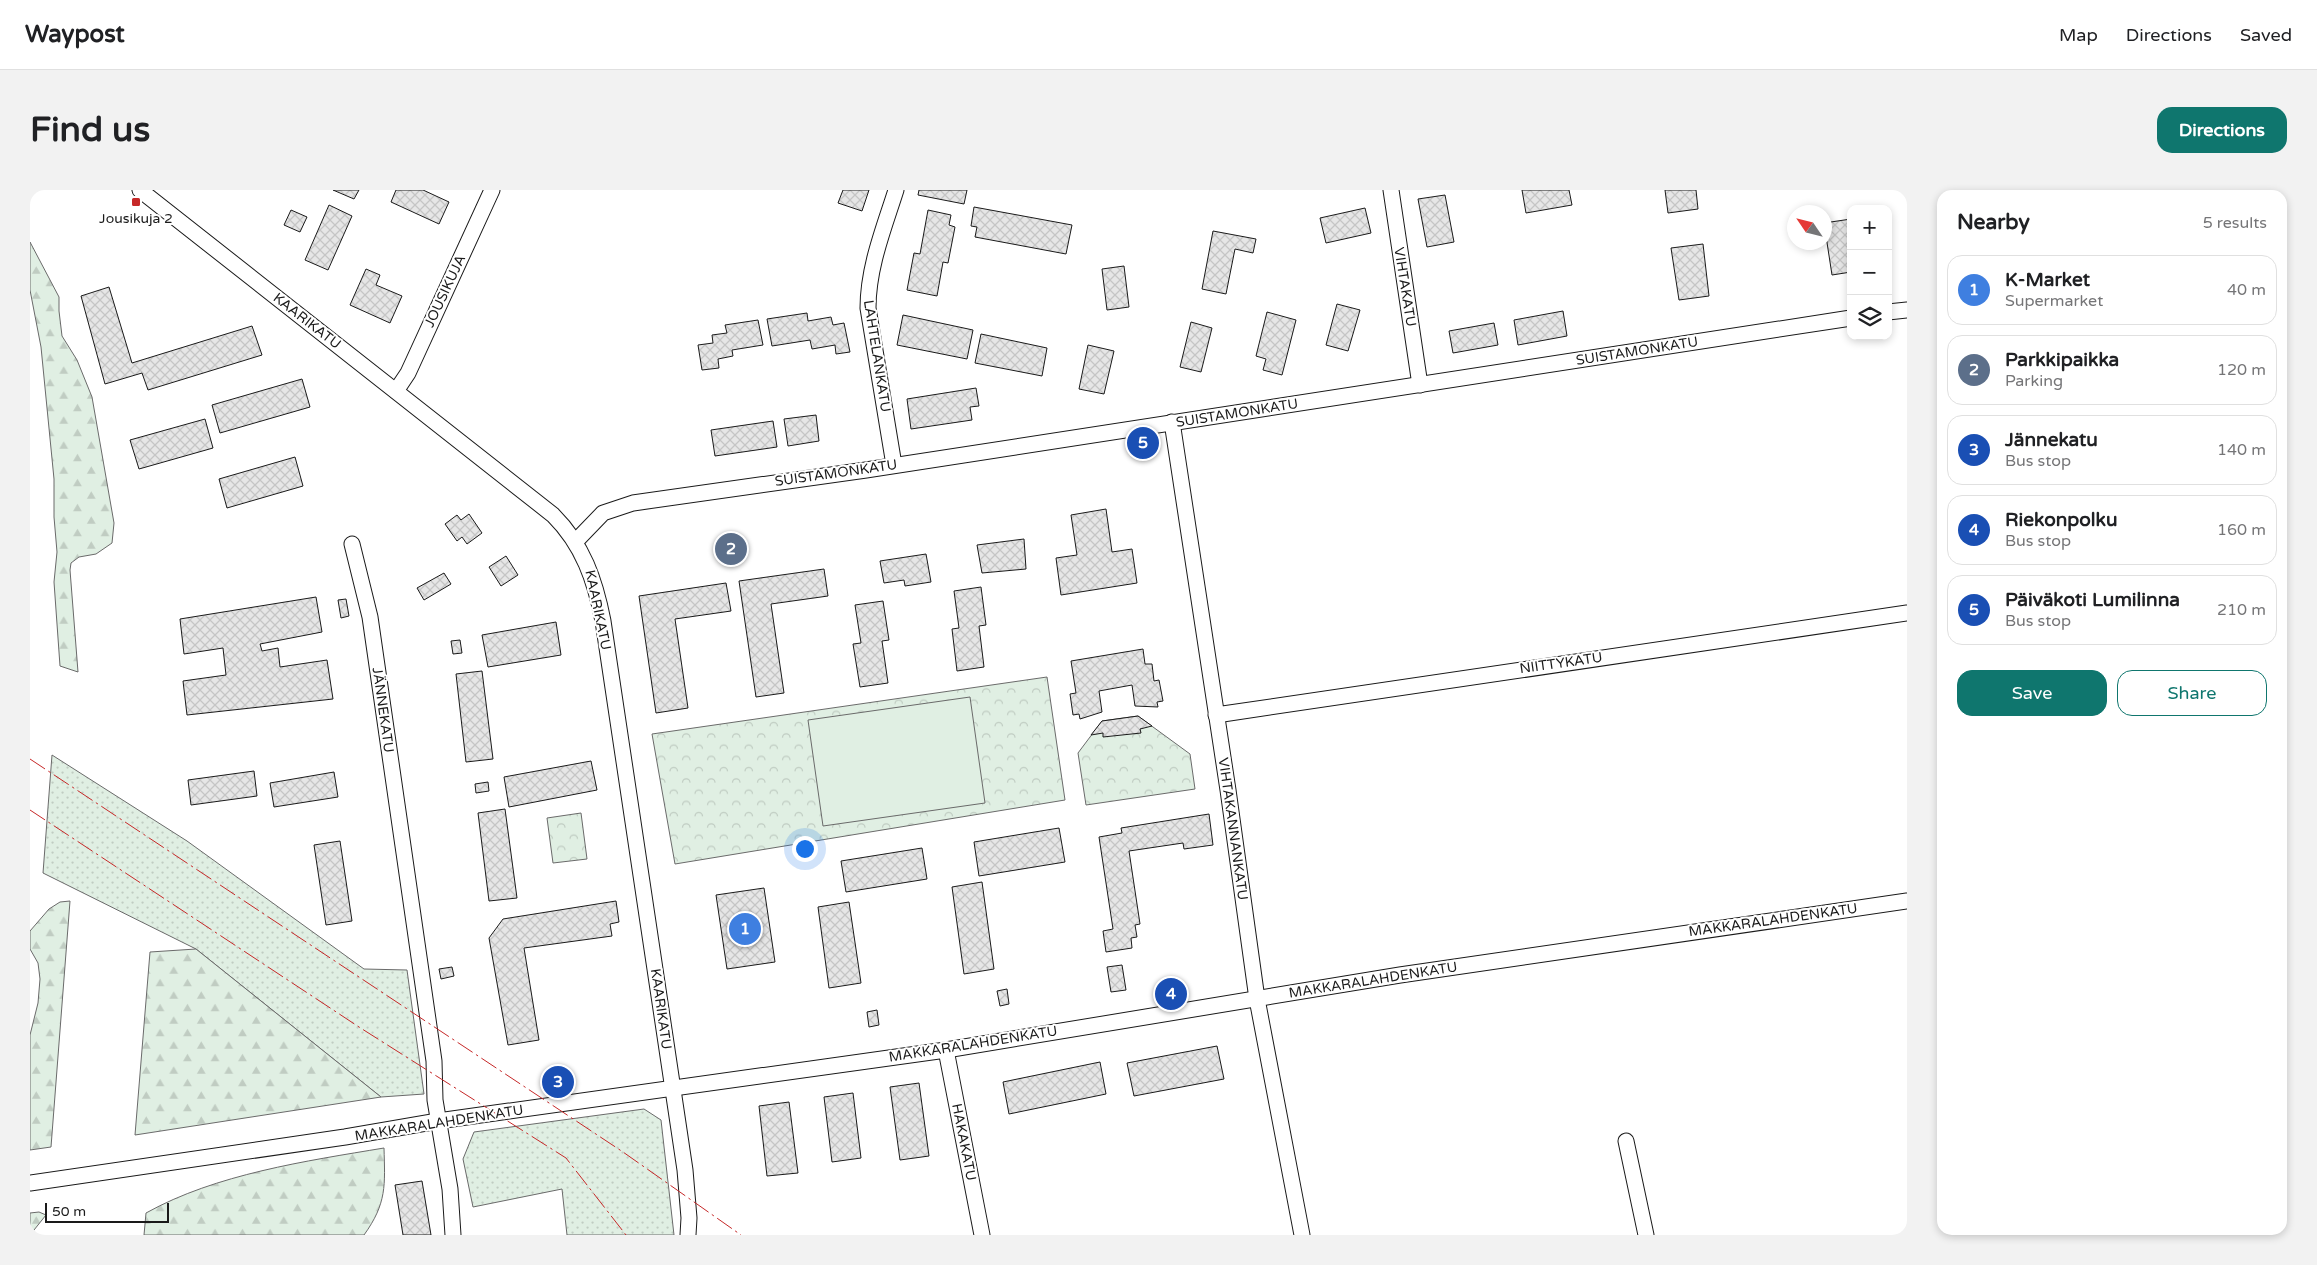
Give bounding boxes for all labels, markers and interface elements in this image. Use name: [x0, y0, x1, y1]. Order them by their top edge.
text: Waypost: [25, 20, 125, 49]
text: Map: [2059, 24, 2098, 46]
text: Directions: [2126, 24, 2212, 46]
text: Saved: [2240, 24, 2292, 46]
button: Directions: [2157, 107, 2287, 153]
text: Find us: [30, 109, 150, 151]
marker: Jousikuja 2: [130, 196, 142, 208]
north arrow: [1787, 205, 1832, 250]
map controls: [1847, 205, 1892, 340]
button: +: [1847, 205, 1892, 250]
place label: Jousikuja 2: [99, 210, 173, 227]
text: Nearby: [1957, 210, 2030, 235]
text: 5 results: [2203, 213, 2267, 233]
street label: VIHTAKATU: [1390, 246, 1420, 328]
button: −: [1847, 250, 1892, 295]
street label: JOUSIKUJA: [421, 252, 469, 330]
text: K-Market: [2005, 269, 2090, 291]
text: 1: [1969, 280, 1979, 300]
text: 40 m: [2227, 280, 2266, 300]
street label: KAARIKATU: [270, 289, 344, 353]
text: Supermarket: [2005, 291, 2103, 311]
button: layers: [1847, 295, 1892, 340]
street label: LAHTELANKATU: [860, 299, 894, 413]
street label: SUISTAMONKATU: [1575, 333, 1699, 369]
text: Parkkipaikka: [2005, 349, 2119, 371]
text: 2: [1969, 360, 1979, 380]
text: 120 m: [2217, 360, 2266, 380]
text: Parking: [2005, 371, 2063, 391]
street label: SUISTAMONKATU: [1175, 395, 1299, 431]
pin: 5: [1127, 424, 1159, 462]
text: Jännekatu: [2005, 429, 2098, 451]
text: 3: [1969, 440, 1979, 460]
text: 140 m: [2217, 440, 2266, 460]
text: Bus stop: [2005, 451, 2071, 471]
street label: SUISTAMONKATU: [774, 456, 898, 490]
text: Riekonpolku: [2005, 509, 2118, 531]
text: 4: [1969, 520, 1979, 540]
text: 160 m: [2217, 520, 2266, 540]
pin: 2: [715, 530, 747, 568]
text: Bus stop: [2005, 531, 2071, 551]
street label: KAARIKATU: [581, 568, 615, 652]
text: Päiväkoti Lumilinna: [2005, 589, 2180, 611]
text: 5: [1969, 600, 1979, 620]
text: 210 m: [2217, 600, 2266, 620]
text: Bus stop: [2005, 611, 2071, 631]
street label: NIITTYKATU: [1518, 649, 1604, 677]
street label: JÄNNEKATU: [369, 666, 397, 754]
button: Save: [1957, 670, 2107, 716]
button: Share: [2117, 670, 2267, 716]
street label: VIHTAKANNANKATU: [1215, 757, 1251, 901]
your location: [792, 836, 818, 862]
street label: MAKKARALAHDENKATU: [1687, 900, 1859, 940]
pin: 1: [729, 910, 761, 948]
street label: MAKKARALAHDENKATU: [1287, 958, 1459, 1002]
street label: KAARIKATU: [647, 967, 675, 1051]
pin: 4: [1155, 975, 1187, 1013]
street label: MAKKARALAHDENKATU: [887, 1022, 1059, 1066]
pin: 3: [542, 1063, 574, 1101]
street label: MAKKARALAHDENKATU: [353, 1101, 525, 1145]
street label: HAKAKATU: [948, 1102, 980, 1182]
scale bar: [45, 1200, 169, 1223]
text: 50 m: [52, 1203, 86, 1220]

